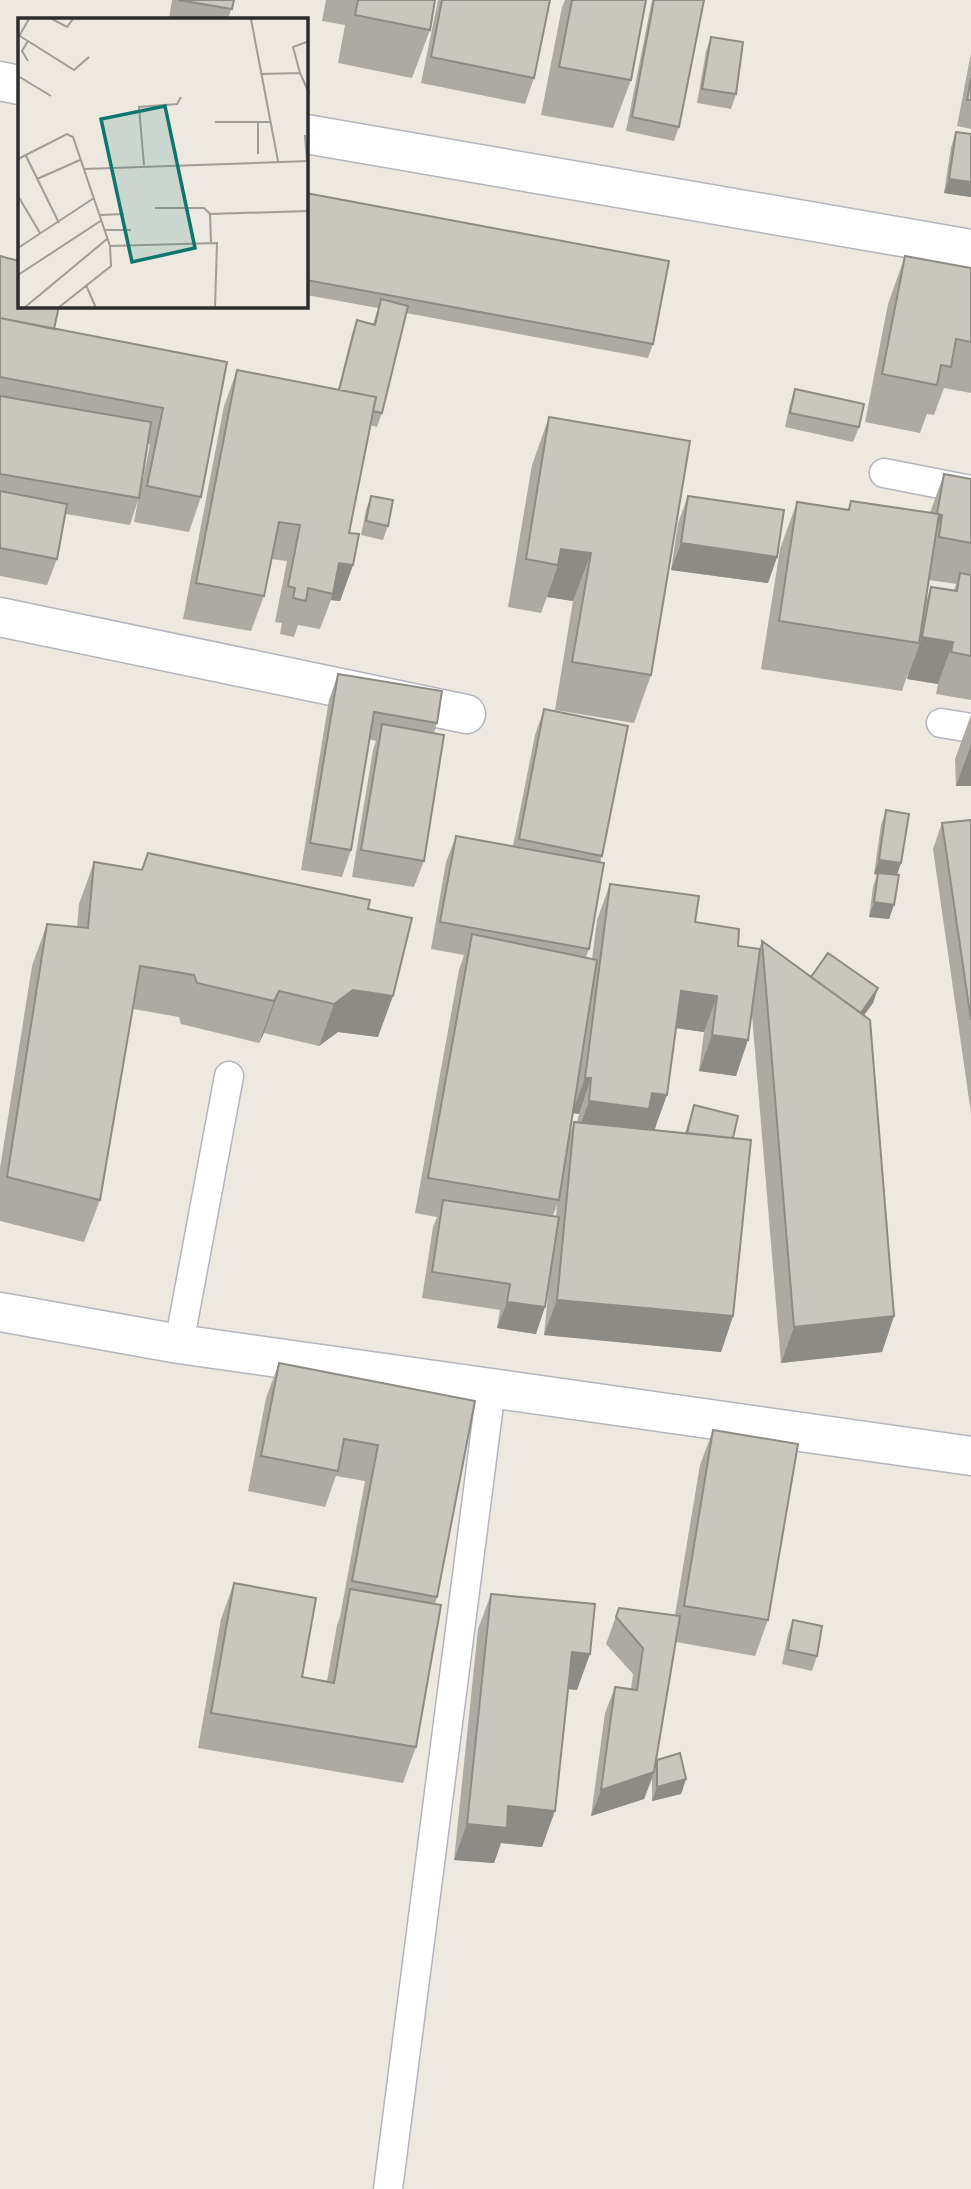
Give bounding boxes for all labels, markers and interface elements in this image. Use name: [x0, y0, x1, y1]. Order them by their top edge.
inset map: [18, 18, 308, 308]

